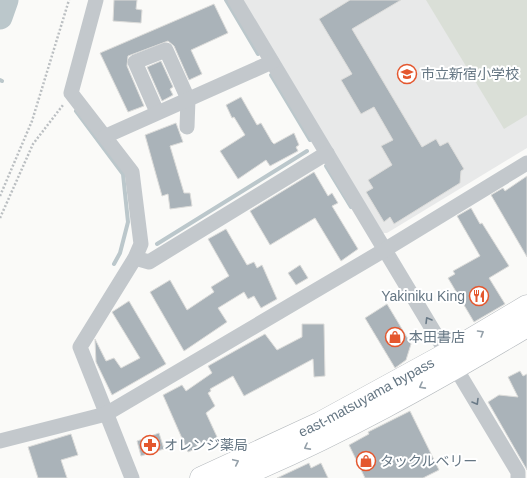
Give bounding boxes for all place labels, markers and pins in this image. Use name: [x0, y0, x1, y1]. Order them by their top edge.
school or university icon: 市立新宿小学校: [396, 63, 418, 85]
place label: 市立新宿小学校: [421, 66, 519, 82]
restaurant icon: Yakiniku King: [468, 285, 490, 307]
place label: Yakiniku King: [381, 288, 465, 304]
shop icon: 本田書店: [384, 326, 406, 348]
place label: 本田書店: [409, 329, 465, 345]
pharmacy icon: オレンジ薬局: [139, 434, 161, 456]
place label: オレンジ薬局: [164, 437, 248, 453]
shop icon: タックルベリー: [355, 450, 377, 472]
place label: タックルベリー: [380, 453, 478, 469]

